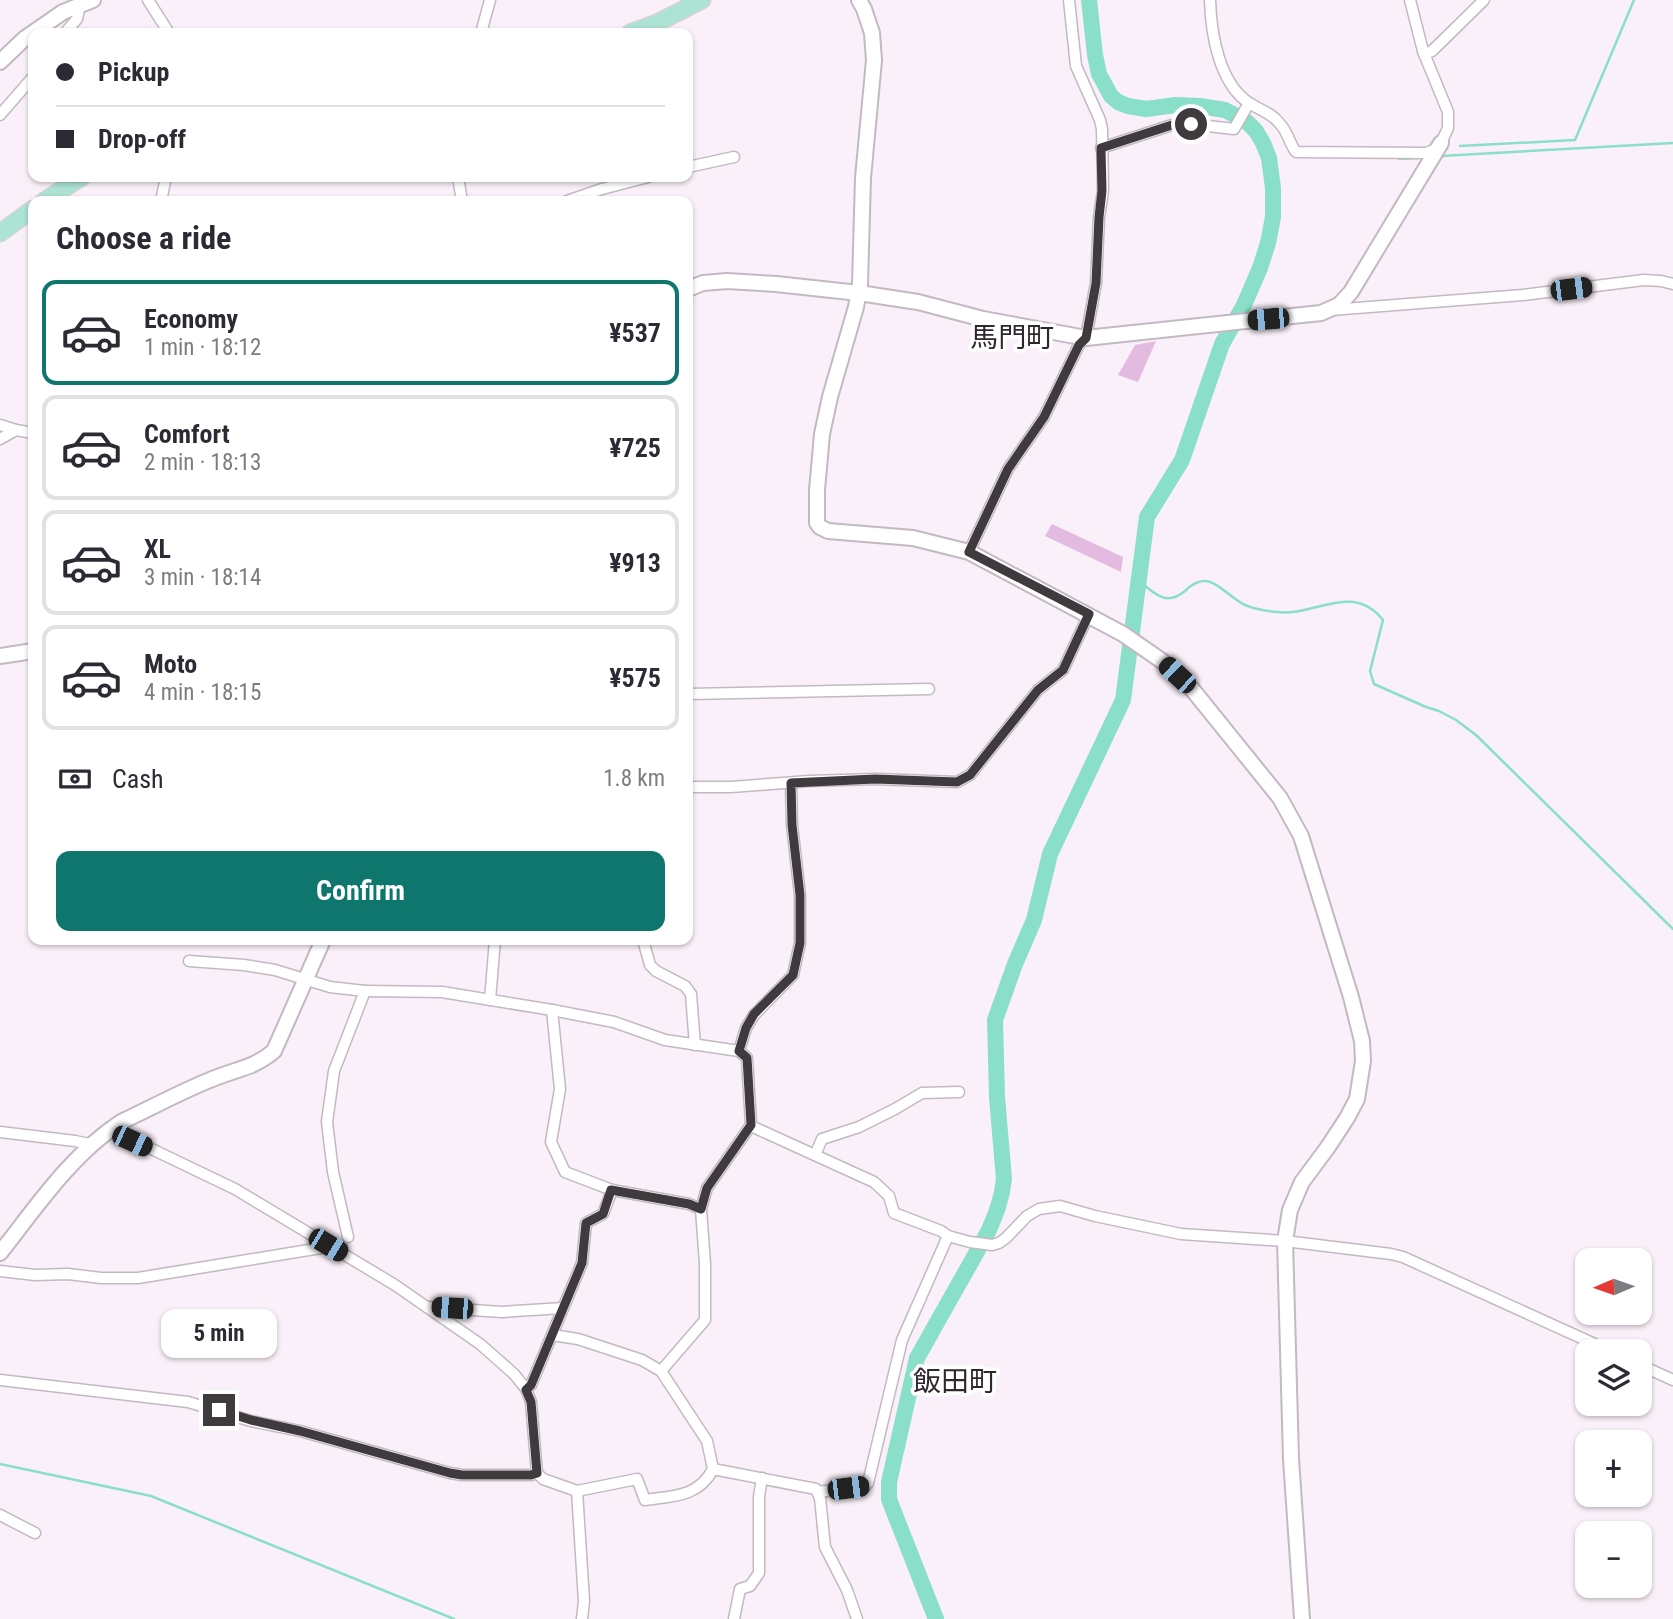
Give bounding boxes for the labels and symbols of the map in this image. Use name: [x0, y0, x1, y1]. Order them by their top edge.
route start: [1175, 108, 1207, 140]
car: [1549, 276, 1594, 302]
car: [1247, 307, 1290, 331]
district label: 馬門町: [970, 321, 1054, 354]
car: [1155, 653, 1200, 697]
car: [109, 1123, 156, 1159]
car: [305, 1225, 352, 1265]
north arrow: [1575, 1248, 1652, 1325]
car: [431, 1296, 474, 1320]
callout: 5 min: [161, 1308, 277, 1358]
district label: 飯田町: [913, 1365, 997, 1398]
route end: [203, 1394, 235, 1426]
car: [826, 1475, 871, 1501]

